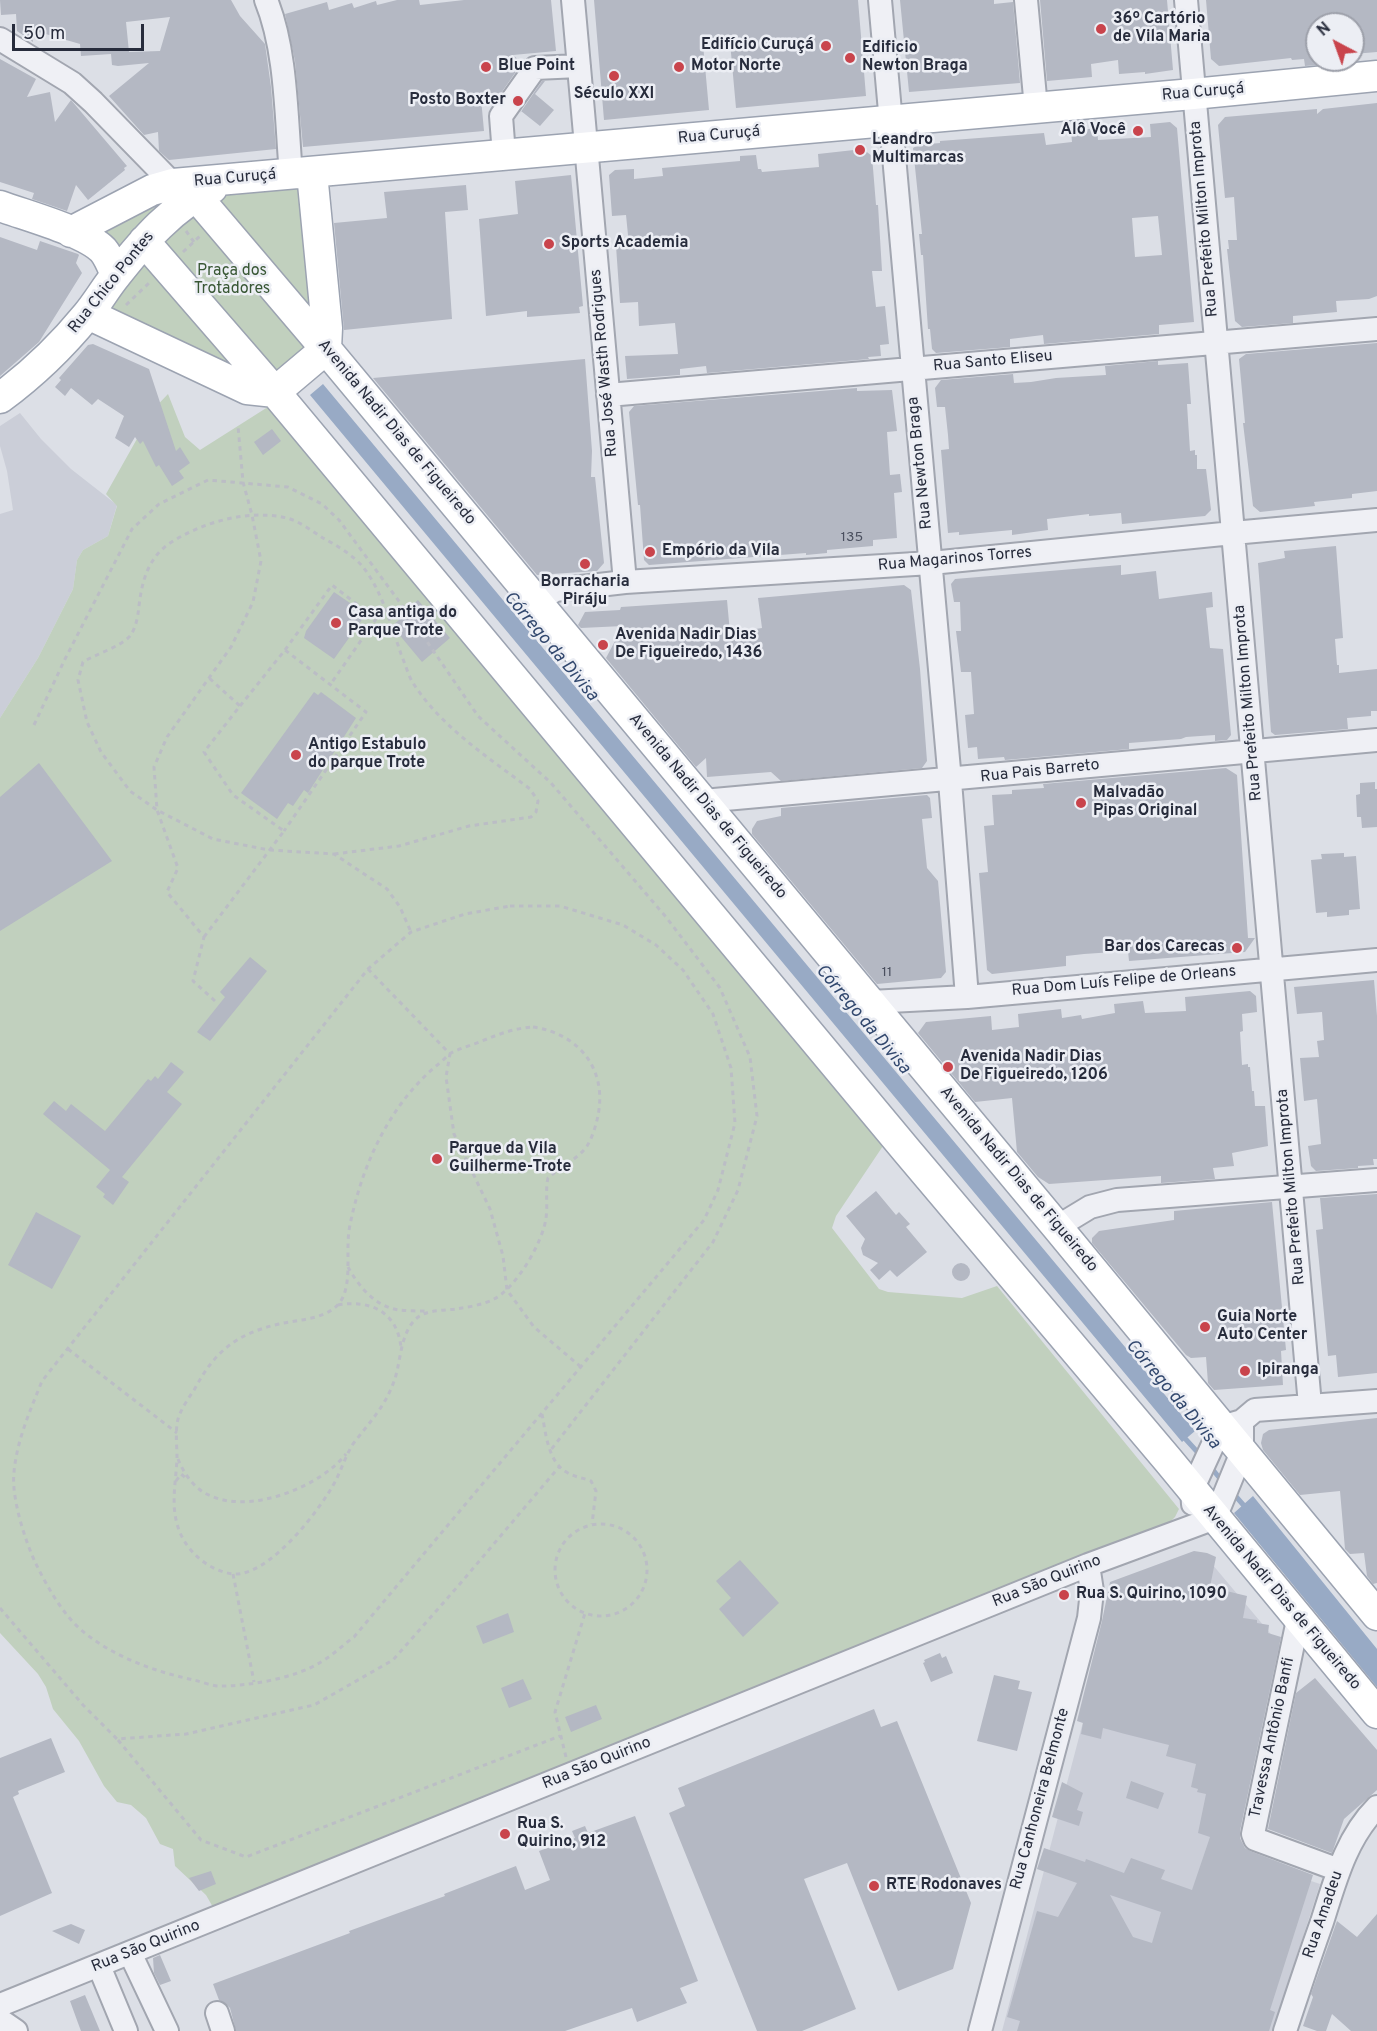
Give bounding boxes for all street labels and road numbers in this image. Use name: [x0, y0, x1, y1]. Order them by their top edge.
street label: Rua Curuçá: [1161, 80, 1245, 106]
street label: Rua Prefeito Milton Improta: [1187, 120, 1223, 318]
street label: Rua Curuçá: [677, 123, 761, 149]
street label: Rua Curuçá: [193, 166, 277, 192]
street label: Rua Chico Pontes: [65, 228, 159, 338]
street label: Rua José Wasth Rodrigues: [587, 268, 623, 458]
street label: Avenida Nadir Dias de Figueiredo: [313, 336, 479, 530]
street label: Rua Santo Eliseu: [932, 347, 1054, 377]
street label: Rua Newton Braga: [904, 396, 938, 530]
street label: Rua Magarinos Torres: [877, 544, 1033, 576]
street label: Rua Prefeito Milton Improta: [1231, 604, 1267, 802]
street label: Avenida Nadir Dias de Figueiredo: [624, 710, 790, 904]
street label: Rua Pais Barreto: [979, 756, 1101, 788]
street label: Rua Dom Luís Felipe de Orleans: [1011, 963, 1237, 1001]
street label: Avenida Nadir Dias de Figueiredo: [935, 1083, 1101, 1277]
street label: Rua Prefeito Milton Improta: [1274, 1088, 1310, 1286]
street label: Avenida Nadir Dias de Figueiredo: [1198, 1501, 1364, 1695]
street label: Rua São Quirino: [990, 1551, 1104, 1613]
street label: Travessa Antônio Banfi: [1247, 1656, 1299, 1820]
street label: Rua Canhoneira Belmonte: [1008, 1706, 1074, 1892]
street label: Rua São Quirino: [540, 1733, 654, 1795]
street label: Rua Amadeu: [1300, 1869, 1348, 1961]
street label: Rua São Quirino: [89, 1916, 203, 1978]

